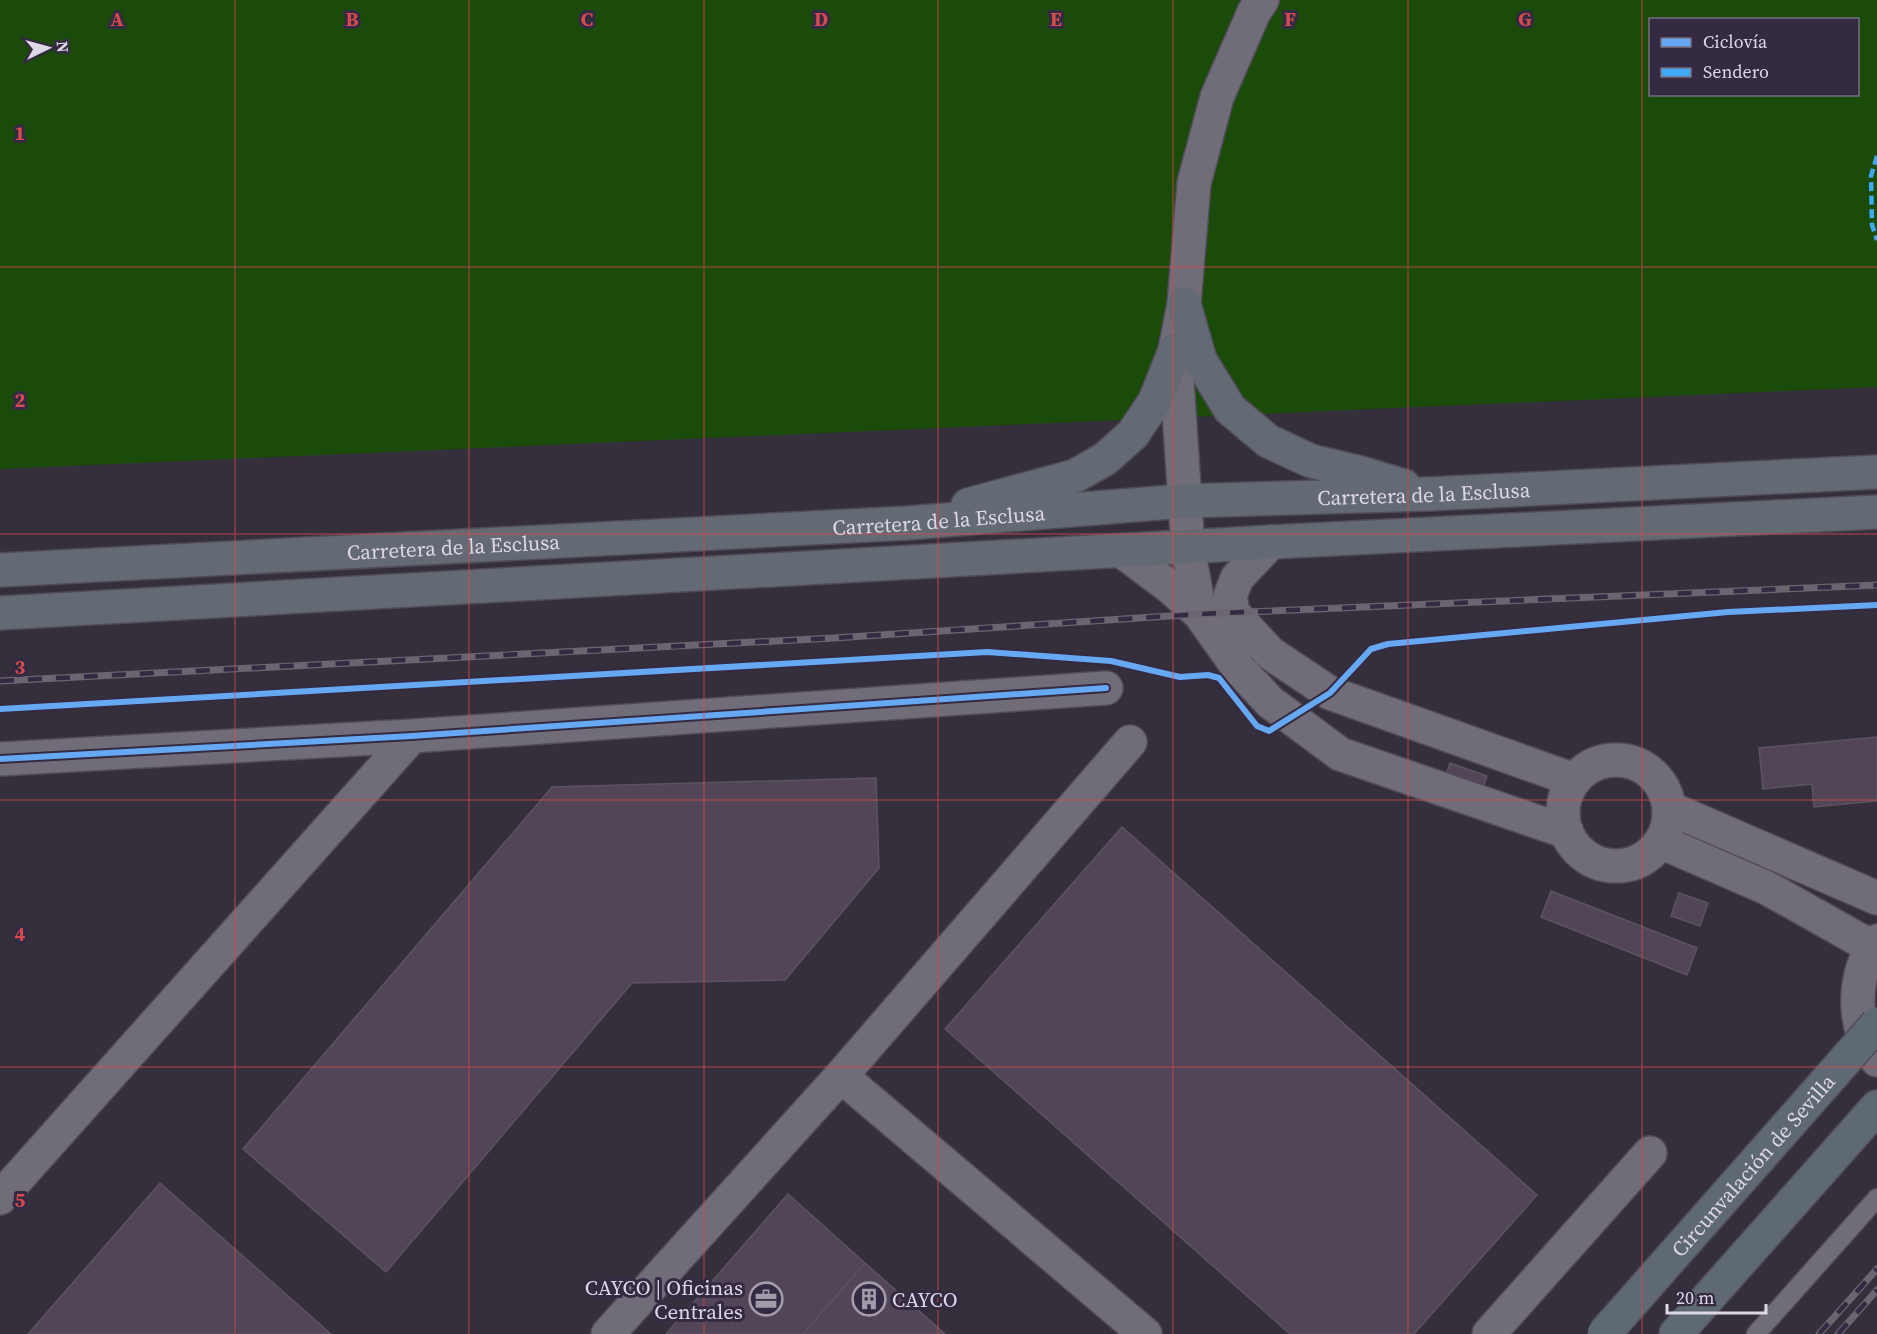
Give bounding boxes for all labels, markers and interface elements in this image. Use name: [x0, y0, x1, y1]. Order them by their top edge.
text: A: [110, 5, 124, 33]
text: B: [345, 5, 359, 33]
text: C: [581, 5, 593, 33]
text: D: [814, 5, 828, 33]
text: E: [1050, 5, 1062, 33]
text: F: [1284, 5, 1296, 33]
text: G: [1518, 5, 1532, 33]
north arrow: [18, 18, 78, 78]
legend: [1649, 18, 1859, 96]
text: Ciclovía: [1703, 29, 1768, 54]
text: N: [51, 40, 74, 54]
text: Sendero: [1703, 59, 1769, 84]
text: 1: [15, 119, 25, 147]
text: 2: [15, 386, 26, 414]
street label: Carretera de la Esclusa: [1317, 475, 1531, 512]
street label: Carretera de la Esclusa: [832, 498, 1046, 541]
street label: Carretera de la Esclusa: [346, 527, 561, 567]
text: 3: [15, 653, 26, 681]
text: 4: [15, 920, 26, 948]
street label: Circunvalación de Sevilla: [1664, 1067, 1841, 1263]
text: 5: [15, 1186, 26, 1214]
place label: CAYCO | Oficinas Centrales: [585, 1273, 743, 1326]
scale bar: [1667, 1277, 1766, 1315]
office icon: CAYCO | Oficinas Centrales: [748, 1281, 784, 1317]
building icon: CAYCO: [851, 1281, 887, 1317]
place label: CAYCO: [892, 1285, 958, 1314]
text: 20 m: [1676, 1285, 1714, 1310]

